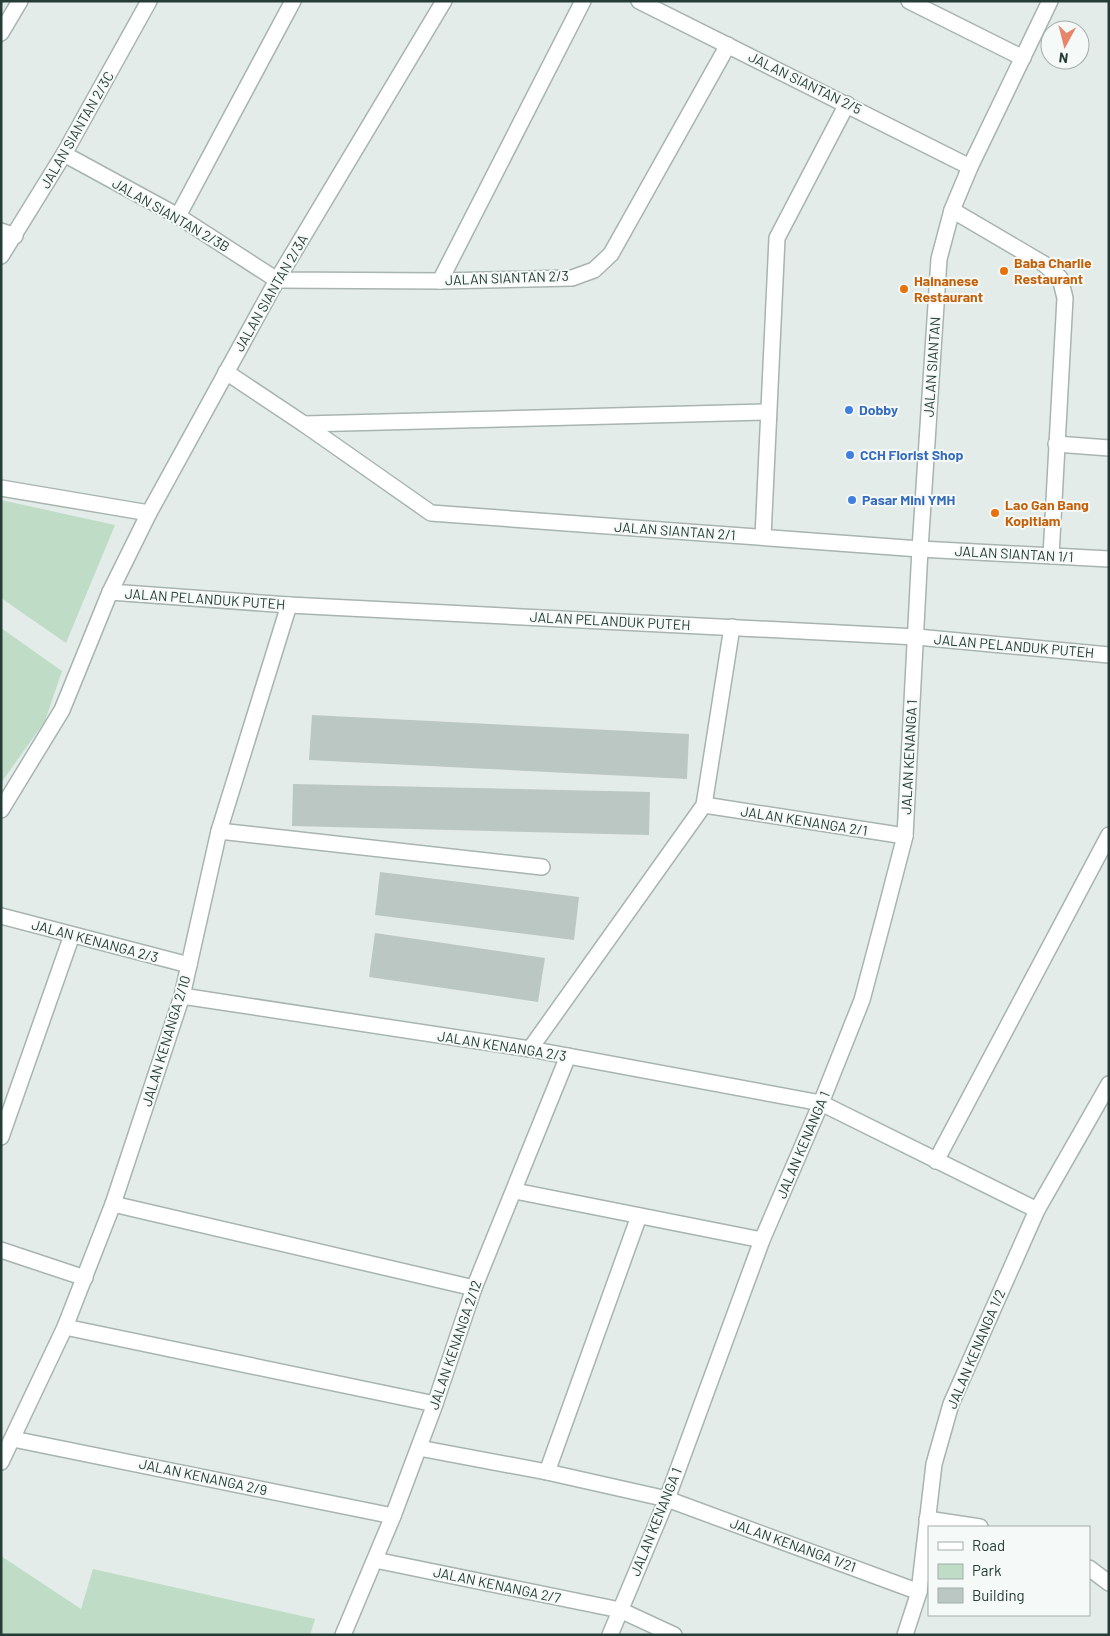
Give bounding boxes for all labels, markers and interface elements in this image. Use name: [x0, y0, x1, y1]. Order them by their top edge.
north arrow: [1040, 20, 1090, 70]
street label: JALAN SIANTAN 2/5: [746, 48, 865, 117]
text: N: [1058, 49, 1069, 67]
street label: JALAN SIANTAN 2/3C: [36, 68, 117, 191]
street label: JALAN SIANTAN 2/3B: [110, 174, 233, 255]
street label: JALAN SIANTAN 2/3A: [230, 231, 311, 354]
place label: Baba Charlie Restaurant: [1014, 254, 1092, 287]
marker: Baba Charlie Restaurant: [998, 265, 1010, 277]
street label: JALAN SIANTAN 2/3: [445, 267, 569, 288]
place label: Hainanese Restaurant: [914, 272, 983, 305]
marker: Hainanese Restaurant: [898, 283, 910, 295]
street label: JALAN SIANTAN: [920, 316, 943, 418]
place label: Dobby: [859, 401, 898, 418]
marker: Dobby: [843, 404, 855, 416]
place label: CCH Florist Shop: [860, 446, 963, 463]
marker: CCH Florist Shop: [844, 449, 856, 461]
place label: Pasar Mini YMH: [862, 491, 955, 508]
marker: Pasar Mini YMH: [846, 494, 858, 506]
place label: Lao Gan Bang Kopitiam: [1005, 496, 1089, 529]
marker: Lao Gan Bang Kopitiam: [989, 507, 1001, 519]
street label: JALAN SIANTAN 2/1: [614, 518, 736, 543]
street label: JALAN SIANTAN 1/1: [954, 542, 1074, 565]
street label: JALAN PELANDUK PUTEH: [124, 584, 286, 613]
street label: JALAN PELANDUK PUTEH: [529, 608, 691, 633]
street label: JALAN PELANDUK PUTEH: [933, 630, 1095, 661]
street label: JALAN KENANGA 1: [897, 699, 920, 815]
street label: JALAN KENANGA 2/1: [739, 802, 869, 839]
street label: JALAN KENANGA 2/3: [30, 915, 160, 966]
street label: JALAN KENANGA 2/10: [138, 973, 194, 1108]
street label: JALAN KENANGA 2/3: [436, 1027, 568, 1064]
street label: JALAN KENANGA 1: [772, 1089, 833, 1201]
street label: JALAN KENANGA 2/12: [424, 1278, 485, 1412]
street label: JALAN KENANGA 1/2: [943, 1287, 1008, 1411]
street label: JALAN KENANGA 2/9: [138, 1455, 269, 1498]
street label: JALAN KENANGA 1: [626, 1465, 685, 1578]
street label: JALAN KENANGA 1/21: [728, 1514, 858, 1575]
legend: [928, 1526, 1090, 1616]
text: Road: [972, 1536, 1005, 1554]
text: Park: [972, 1561, 1002, 1579]
street label: JALAN KENANGA 2/7: [432, 1563, 563, 1606]
text: Building: [972, 1586, 1025, 1604]

